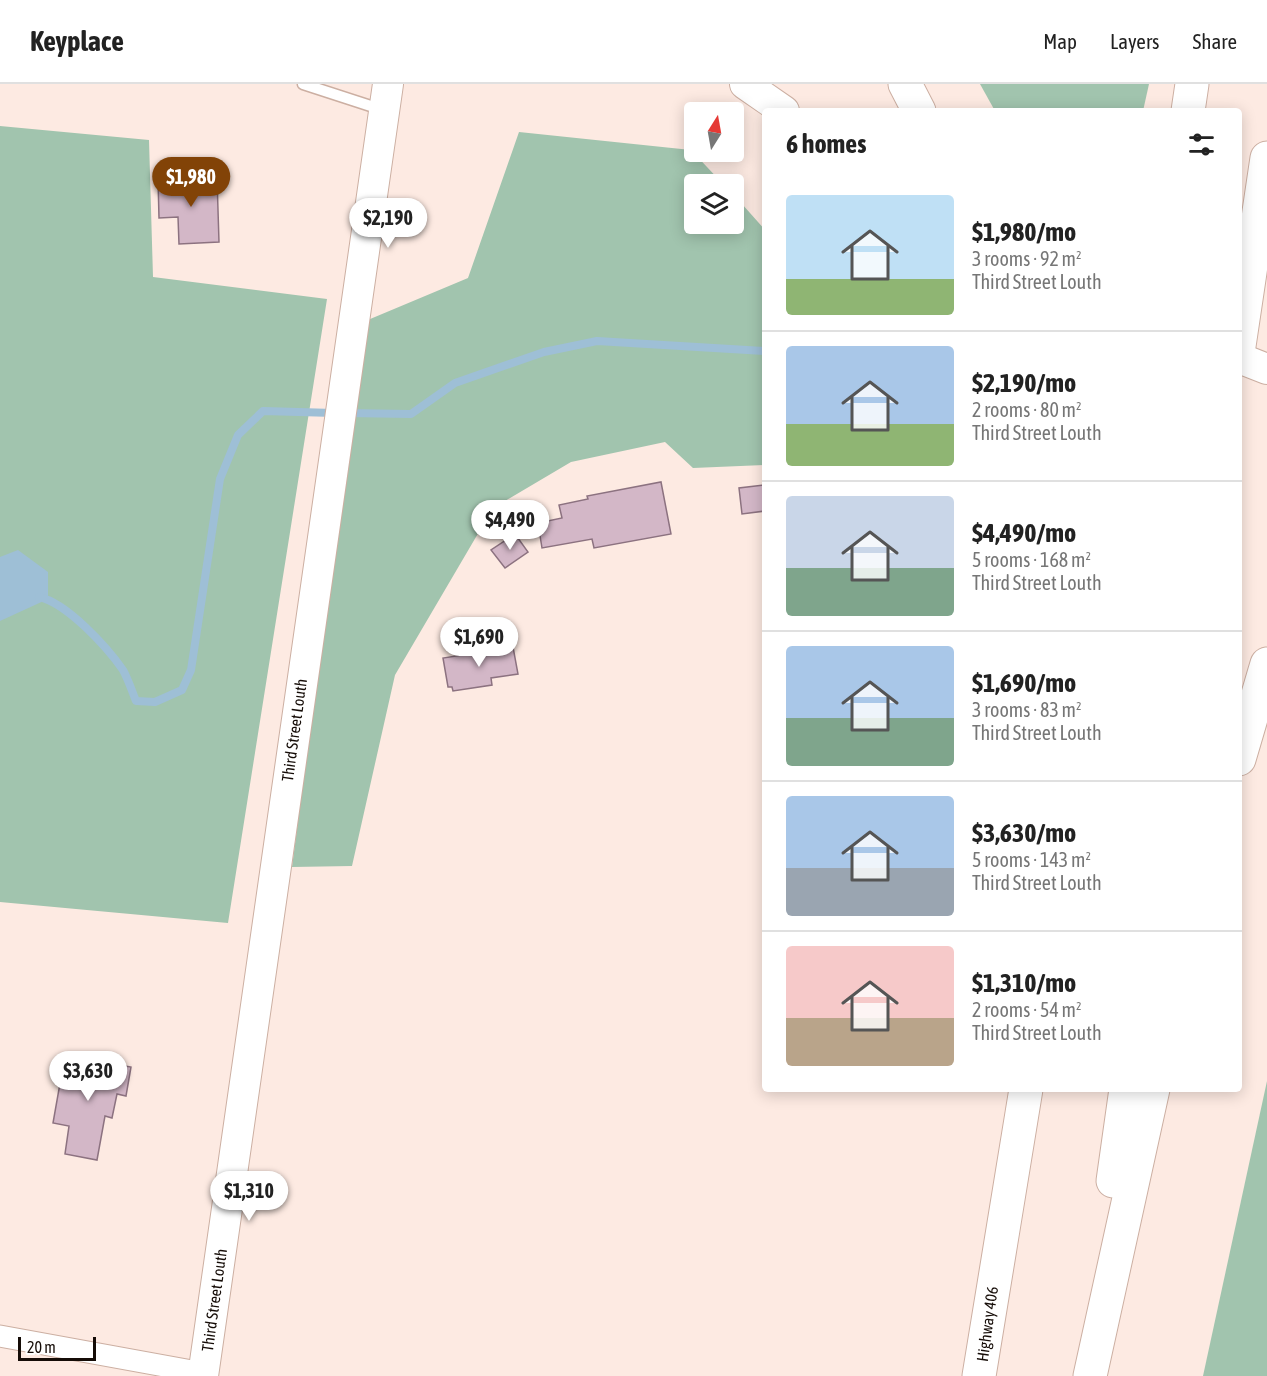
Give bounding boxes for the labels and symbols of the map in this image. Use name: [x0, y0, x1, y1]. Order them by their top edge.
north arrow: [684, 102, 744, 162]
pin: $1,980: [142, 157, 240, 208]
pin: $2,190: [339, 198, 437, 249]
pin: $4,490: [461, 500, 559, 551]
pin: $1,690: [430, 617, 528, 668]
street label: Third Street Louth: [278, 677, 310, 783]
pin: $3,630: [39, 1051, 137, 1102]
pin: $1,310: [200, 1171, 298, 1222]
street label: Third Street Louth: [198, 1247, 230, 1353]
street label: Highway 406: [973, 1285, 1002, 1363]
scale bar: [18, 1334, 96, 1362]

